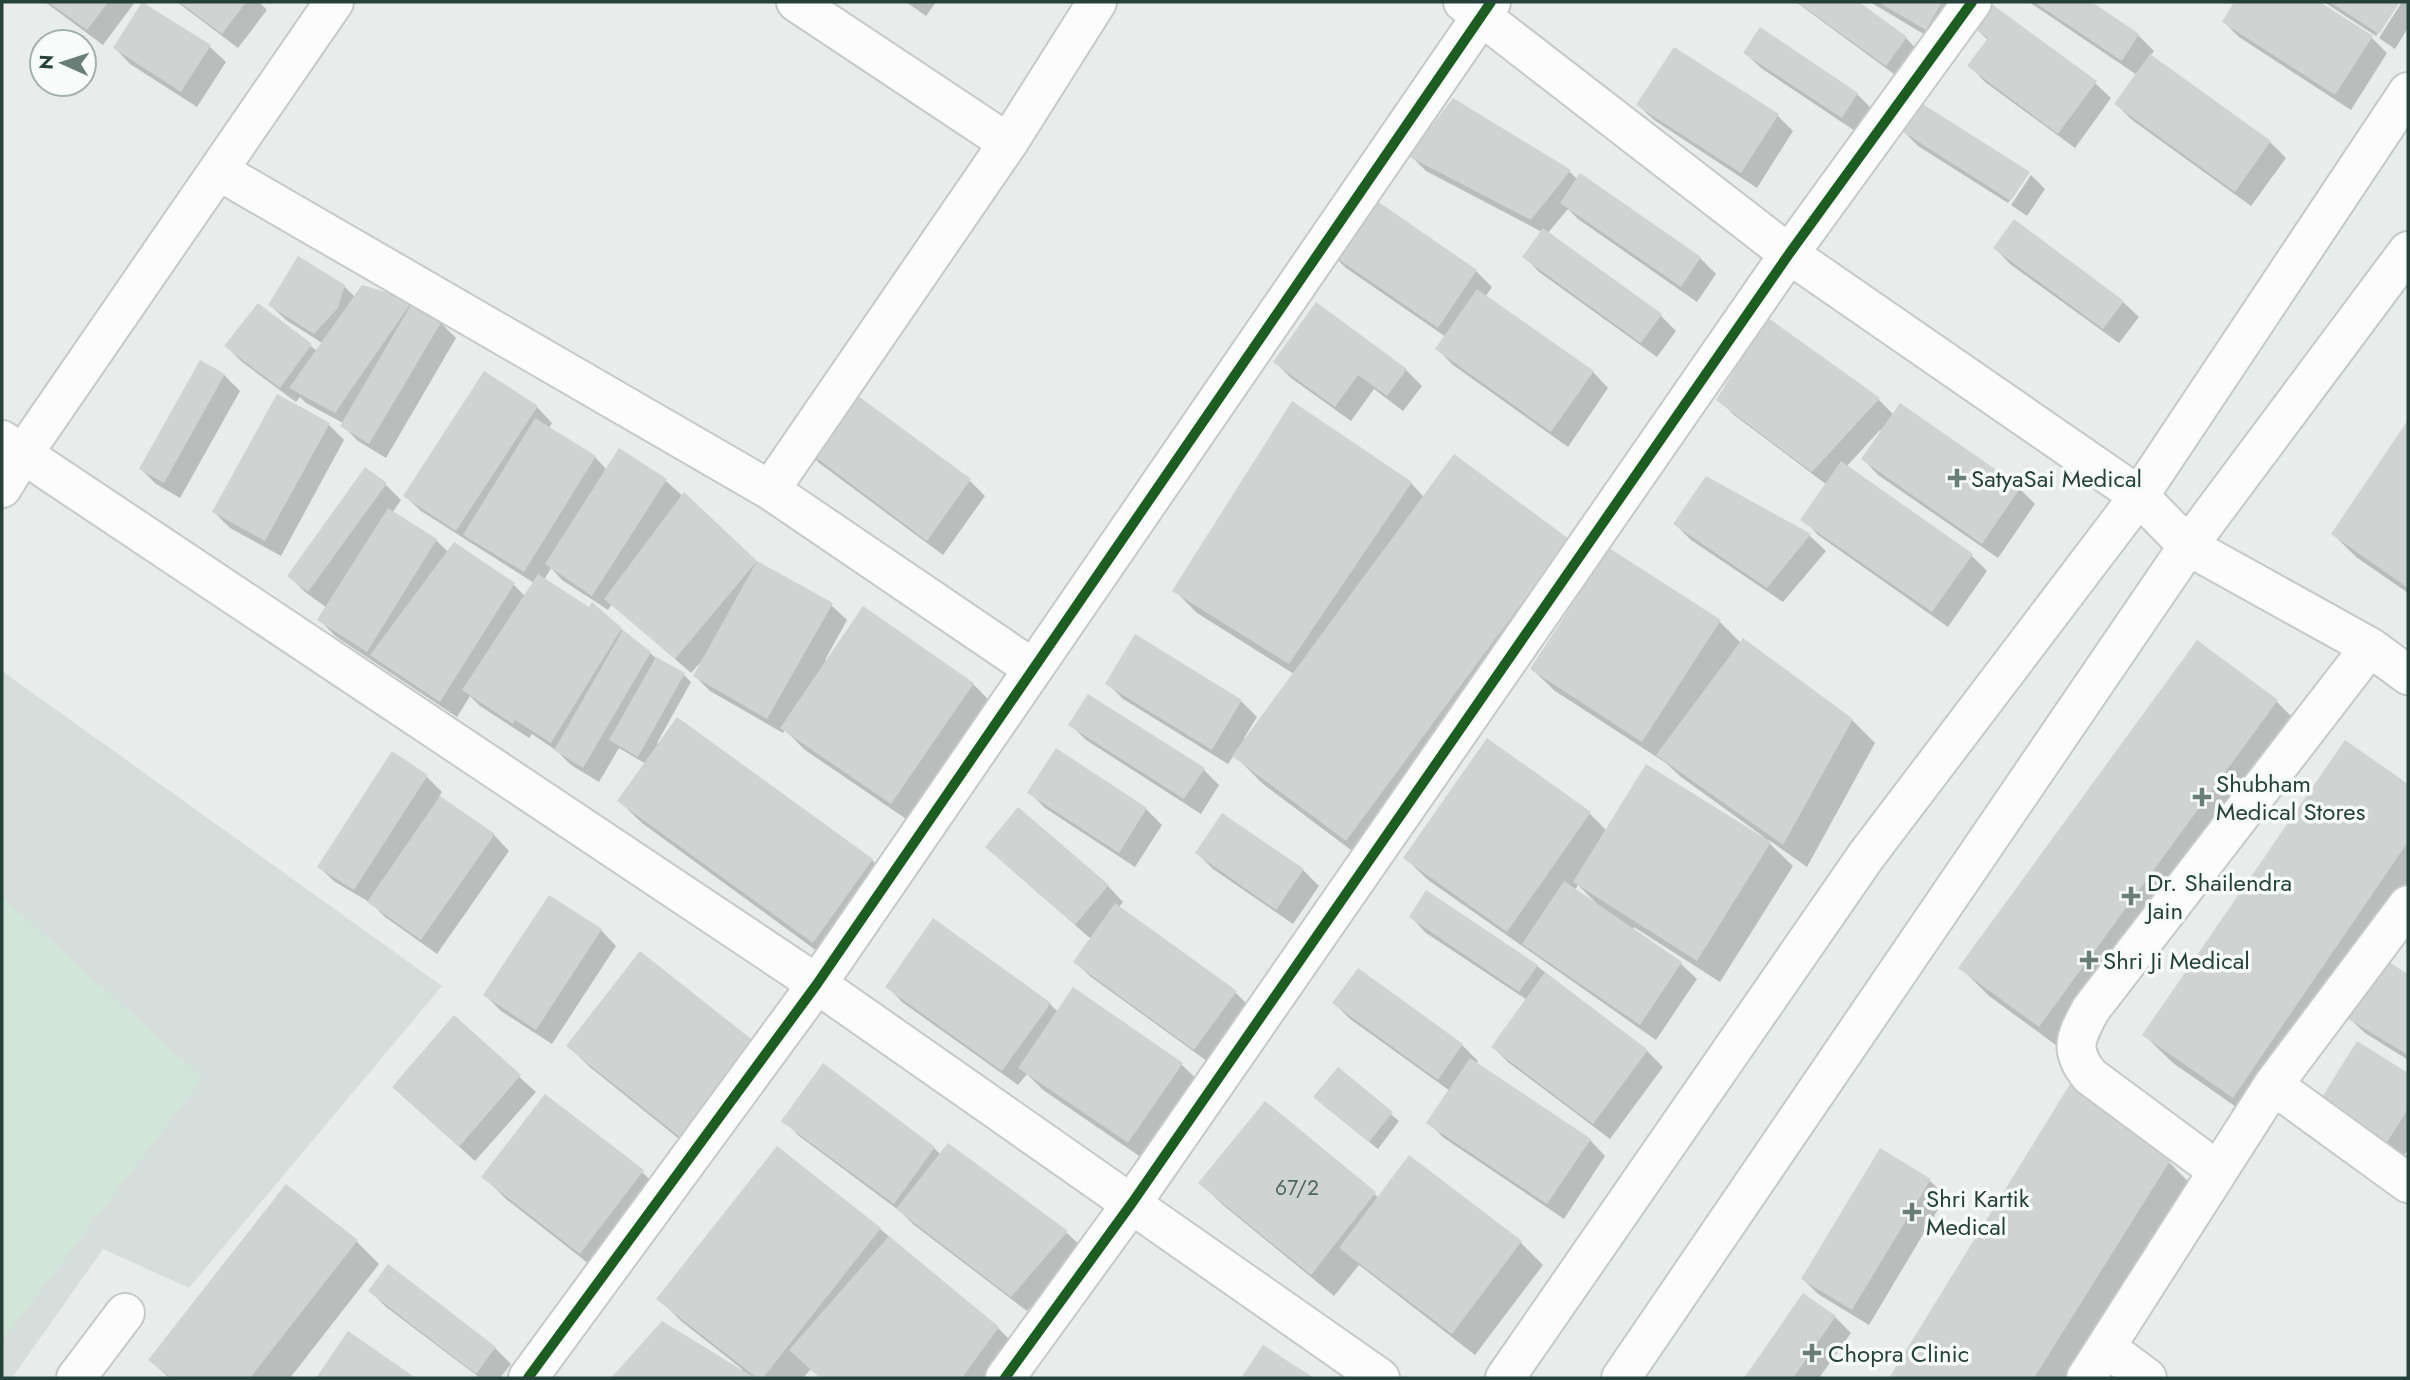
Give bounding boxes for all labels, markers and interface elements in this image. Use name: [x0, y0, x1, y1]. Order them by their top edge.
north arrow: [28, 28, 98, 98]
text: N: [33, 54, 60, 70]
place label: SatyaSai Medical: [1971, 461, 2142, 496]
marker: SatyaSai Medical: [1949, 470, 1965, 486]
place label: Shubham Medical Stores: [2216, 766, 2365, 829]
marker: Shubham Medical Stores: [2194, 789, 2210, 805]
place label: Dr. Shailendra Jain: [2144, 865, 2292, 928]
marker: Dr. Shailendra Jain: [2121, 886, 2141, 906]
place label: Shri Ji Medical: [2103, 943, 2250, 978]
marker: Shri Ji Medical: [2081, 952, 2097, 968]
house number: 67/2: [1275, 1173, 1319, 1203]
place label: Shri Kartik Medical: [1926, 1181, 2030, 1244]
marker: Shri Kartik Medical: [1904, 1204, 1920, 1220]
place label: Chopra Clinic: [1828, 1336, 1969, 1371]
marker: Chopra Clinic: [1802, 1343, 1822, 1363]

